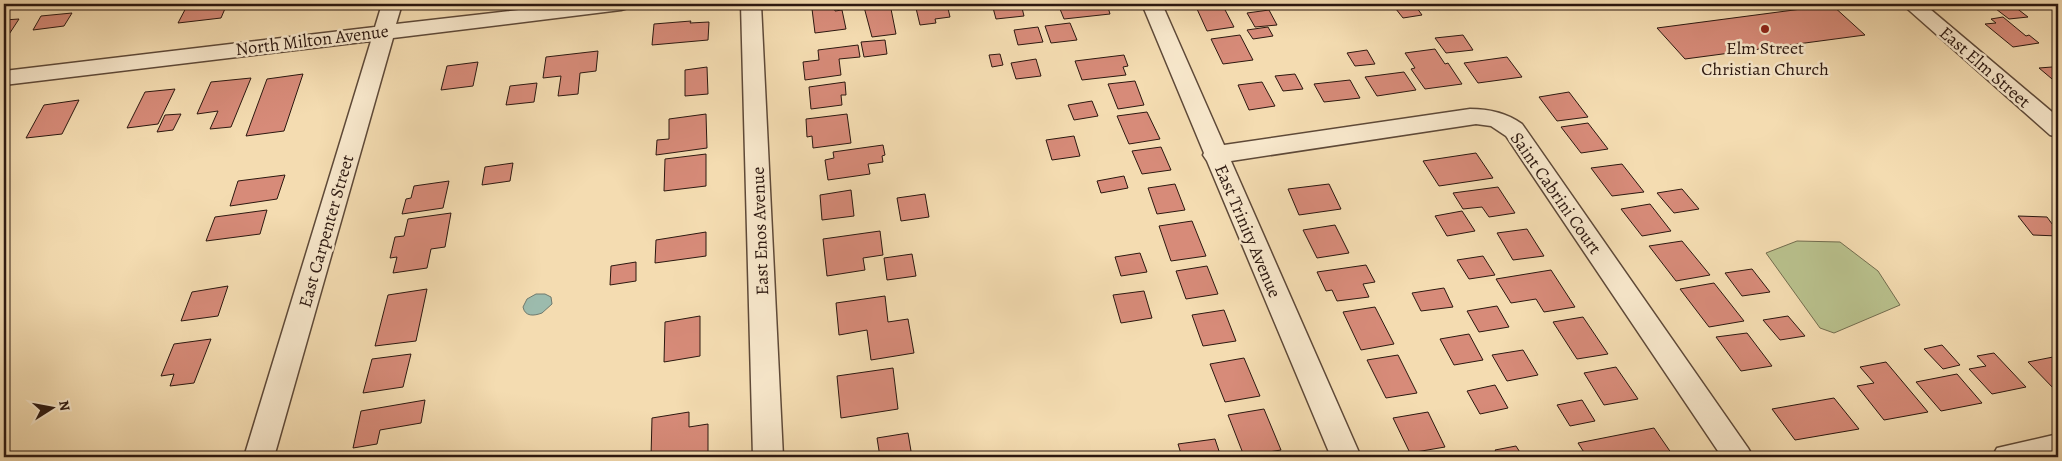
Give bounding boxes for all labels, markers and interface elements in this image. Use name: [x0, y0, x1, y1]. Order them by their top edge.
street label: North Milton Avenue: [234, 19, 390, 61]
street label: East Elm Street: [1934, 21, 2036, 113]
marker: Elm Street Christian Church: [1759, 23, 1771, 35]
place label: Elm Street Christian Church: [1701, 36, 1829, 81]
street label: Saint Cabrini Court: [1505, 127, 1607, 259]
street label: East Carpenter Street: [293, 152, 359, 310]
street label: East Trinity Avenue: [1209, 161, 1287, 301]
street label: East Enos Avenue: [746, 166, 774, 296]
north arrow: [28, 384, 78, 434]
text: N: [54, 399, 75, 412]

